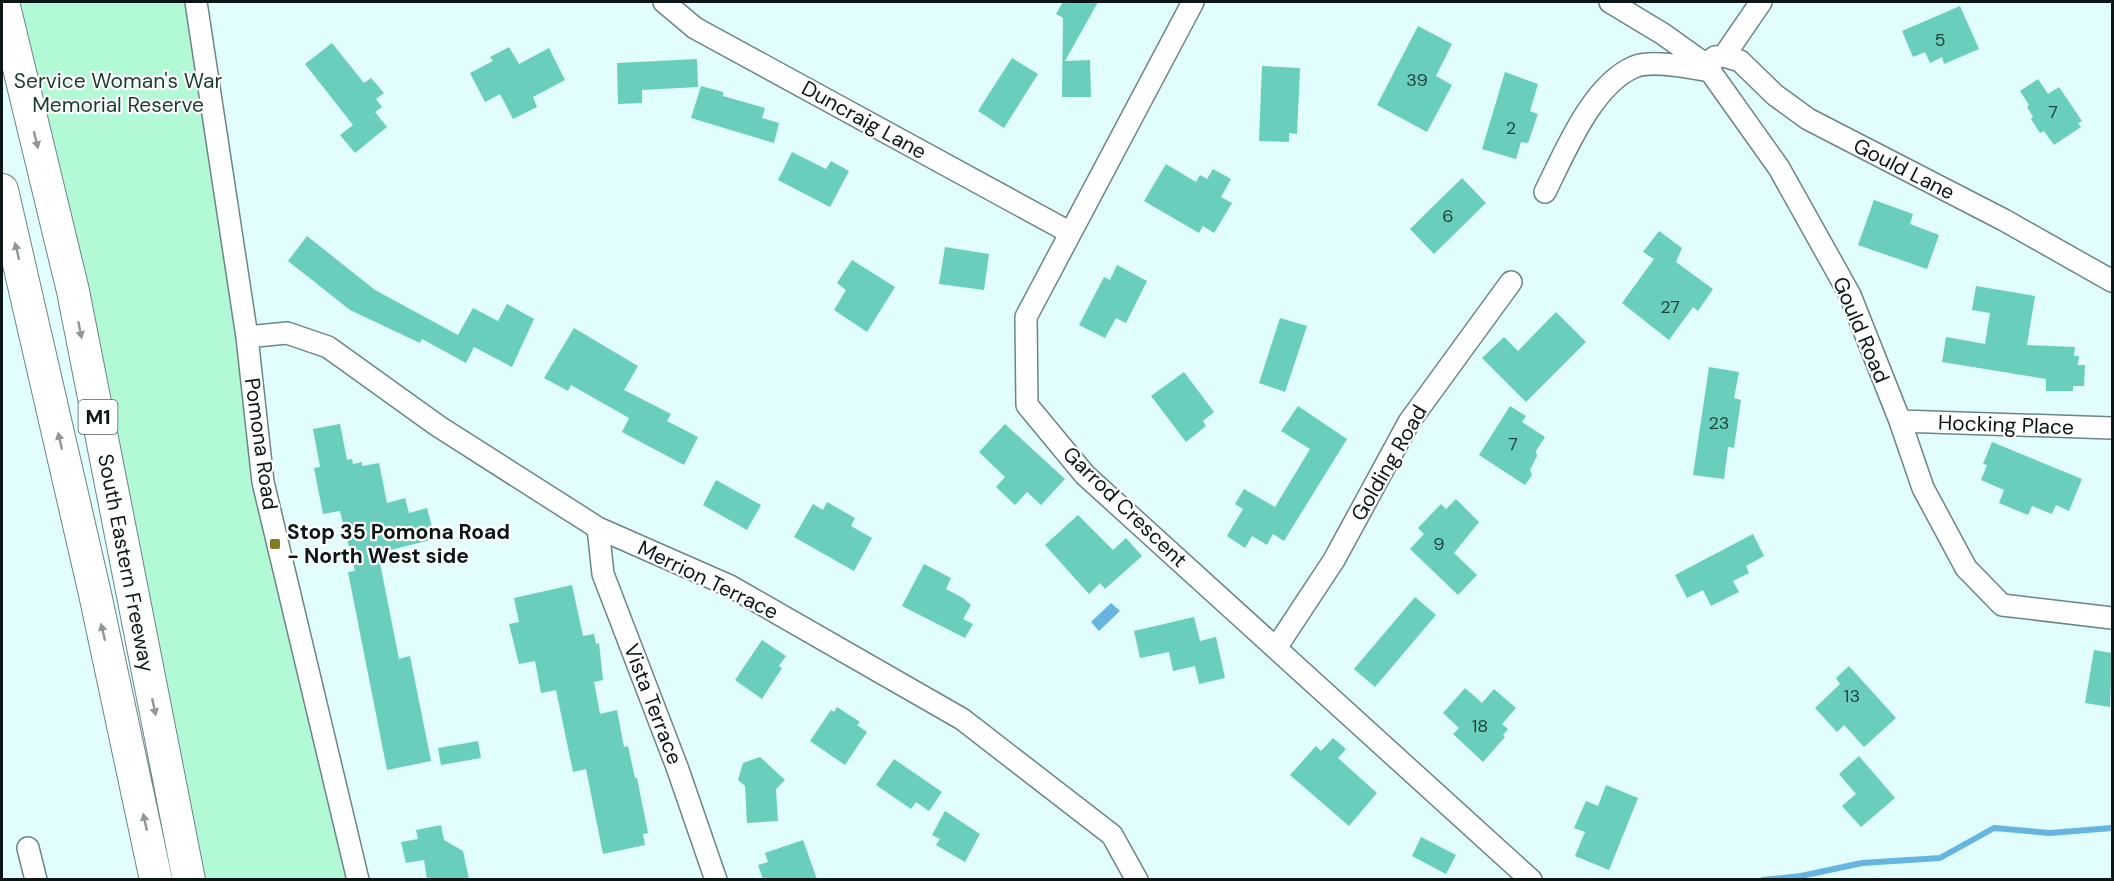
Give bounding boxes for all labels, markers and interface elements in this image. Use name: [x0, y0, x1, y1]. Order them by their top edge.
house number: 5: [1935, 28, 1945, 52]
park label: Service Woman's War Memorial Reserve: [14, 67, 222, 119]
house number: 39: [1406, 68, 1428, 92]
street label: Duncraig Lane: [797, 74, 931, 166]
house number: 7: [2048, 100, 2058, 124]
house number: 2: [1506, 116, 1516, 140]
one-way arrow: [32, 131, 42, 149]
street label: Gould Lane: [1848, 131, 1960, 207]
house number: 6: [1442, 204, 1454, 228]
one-way arrow: [12, 241, 21, 260]
street label: Gould Road: [1826, 273, 1896, 387]
house number: 27: [1660, 295, 1680, 319]
one-way arrow: [76, 321, 85, 340]
street label: Pomona Road: [238, 376, 284, 512]
road number: M1: [78, 400, 118, 434]
street label: Golding Road: [1344, 400, 1434, 526]
street label: Hocking Place: [1938, 409, 2075, 441]
house number: 23: [1708, 411, 1730, 435]
one-way arrow: [55, 432, 64, 451]
house number: 7: [1508, 432, 1518, 456]
street label: Garrod Crescent: [1057, 440, 1193, 574]
street label: South Eastern Freeway: [91, 452, 161, 675]
place label: Stop 35 Pomona Road - North West side: [287, 518, 510, 570]
house number: 9: [1433, 532, 1445, 556]
street label: Merrion Terrace: [633, 534, 783, 626]
marker: Stop 35 Pomona Road - North West side: [268, 537, 282, 551]
one-way arrow: [98, 622, 107, 641]
street label: Vista Terrace: [617, 640, 689, 768]
house number: 13: [1844, 684, 1860, 708]
one-way arrow: [150, 697, 159, 716]
house number: 18: [1472, 714, 1488, 738]
one-way arrow: [140, 813, 150, 831]

